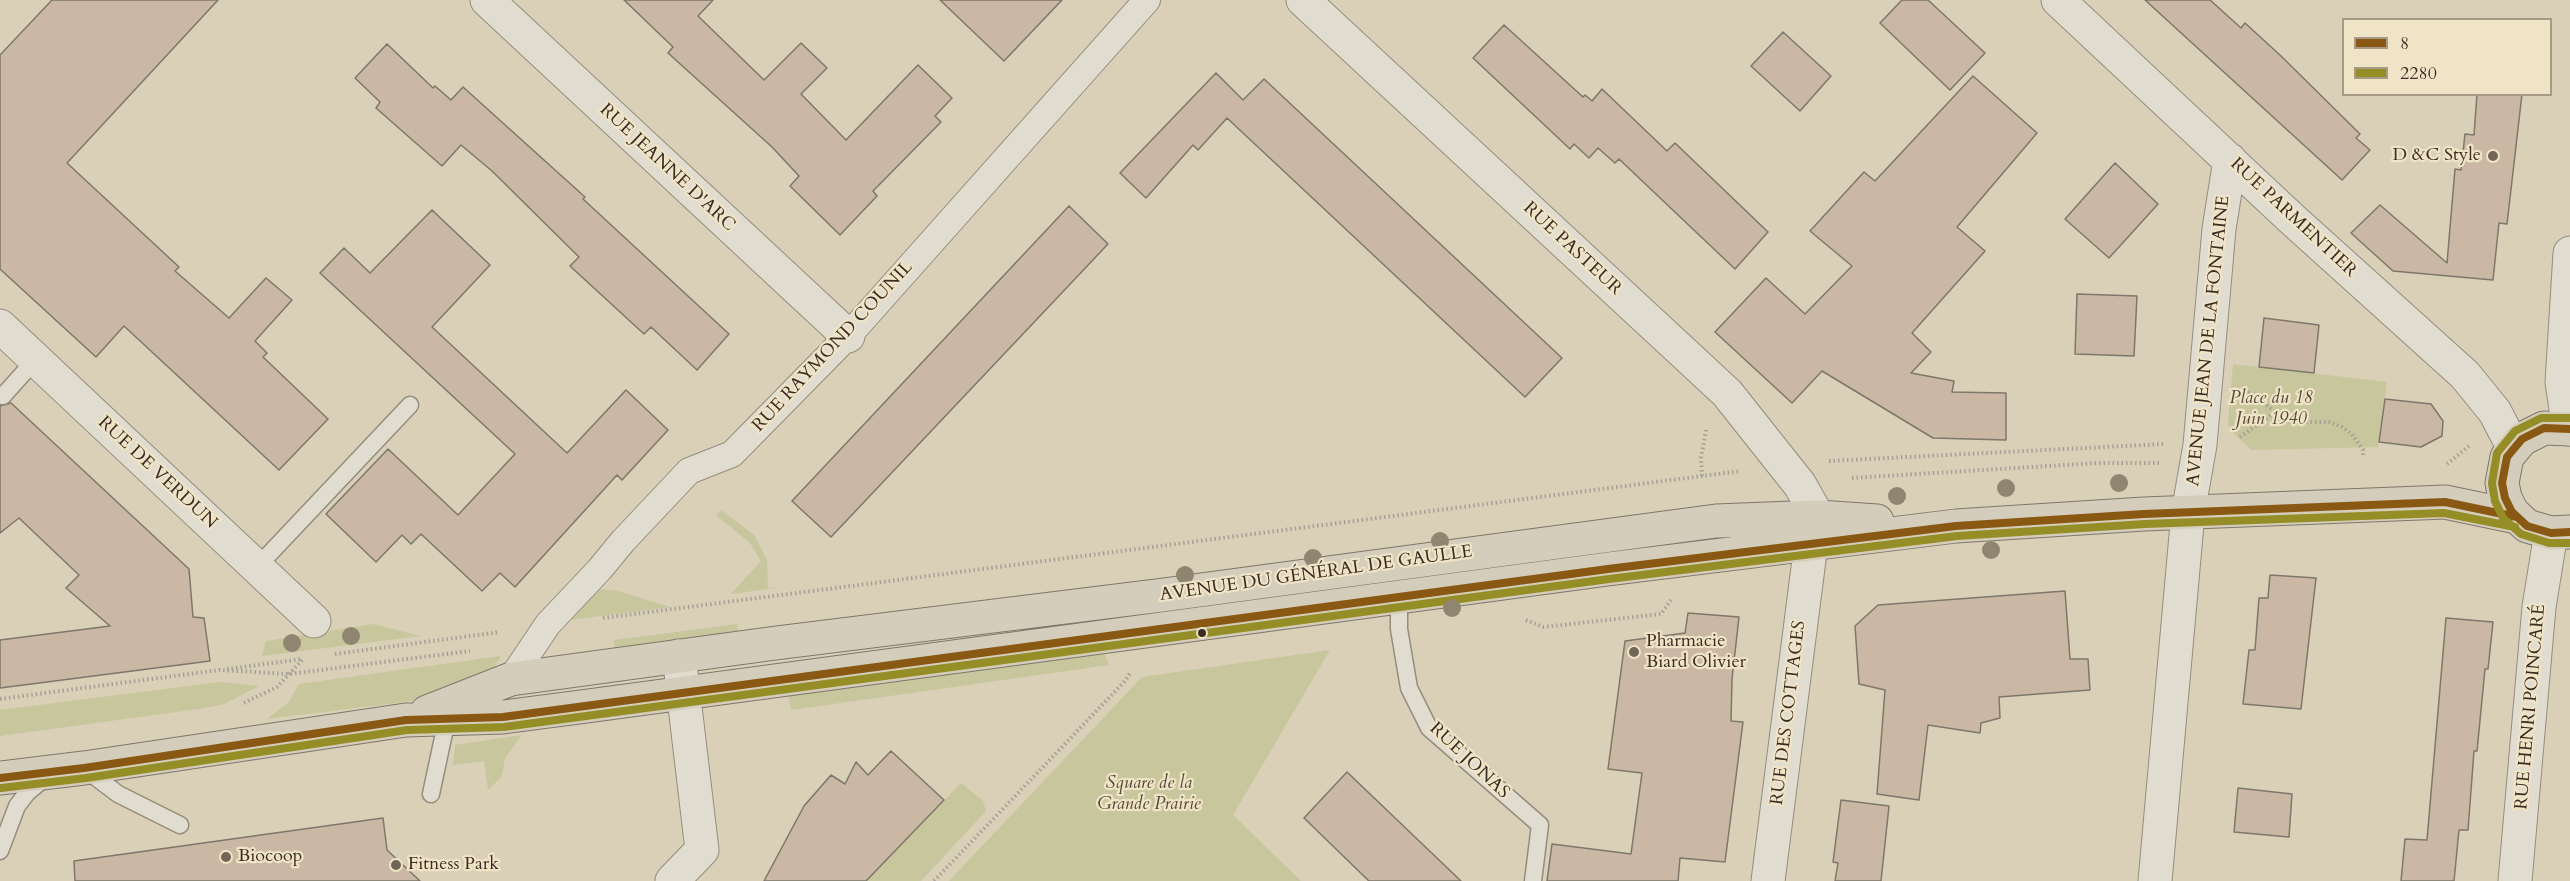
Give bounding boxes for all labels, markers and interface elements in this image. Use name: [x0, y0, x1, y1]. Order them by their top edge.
legend: [2342, 18, 2552, 96]
text: 8: [2400, 31, 2409, 56]
text: 2280: [2400, 61, 2437, 86]
street label: RUE JEANNE D'ARC: [595, 100, 739, 236]
place label: D &C Style: [2393, 145, 2481, 167]
marker: D &C Style: [2486, 149, 2500, 163]
street label: RUE PARMENTIER: [2225, 154, 2361, 282]
street label: AVENUE JEAN DE LA FONTAINE: [2183, 195, 2235, 487]
street label: RUE PASTEUR: [1518, 198, 1626, 300]
street label: RUE RAYMOND COUNIL: [748, 257, 918, 437]
park label: Place du 18 Juin 1940: [2229, 388, 2313, 430]
street label: RUE DE VERDUN: [93, 412, 221, 534]
street label: AVENUE DU GÉNÉRAL DE GAULLE: [1158, 541, 1474, 607]
street label: RUE HENRI POINCARÉ: [2511, 603, 2551, 811]
street label: RUE DES COTTAGES: [1767, 620, 1811, 806]
unlabelled marker: [1196, 627, 1208, 639]
place label: Pharmacie Biard Olivier: [1646, 631, 1746, 674]
marker: Pharmacie Biard Olivier: [1627, 645, 1641, 659]
street label: RUE JONAS: [1424, 718, 1514, 804]
park label: Square de la Grande Prairie: [1097, 773, 1201, 816]
place label: Biocoop: [238, 846, 302, 868]
marker: Biocoop: [219, 850, 233, 864]
place label: Fitness Park: [408, 854, 499, 876]
marker: Fitness Park: [389, 858, 403, 872]

